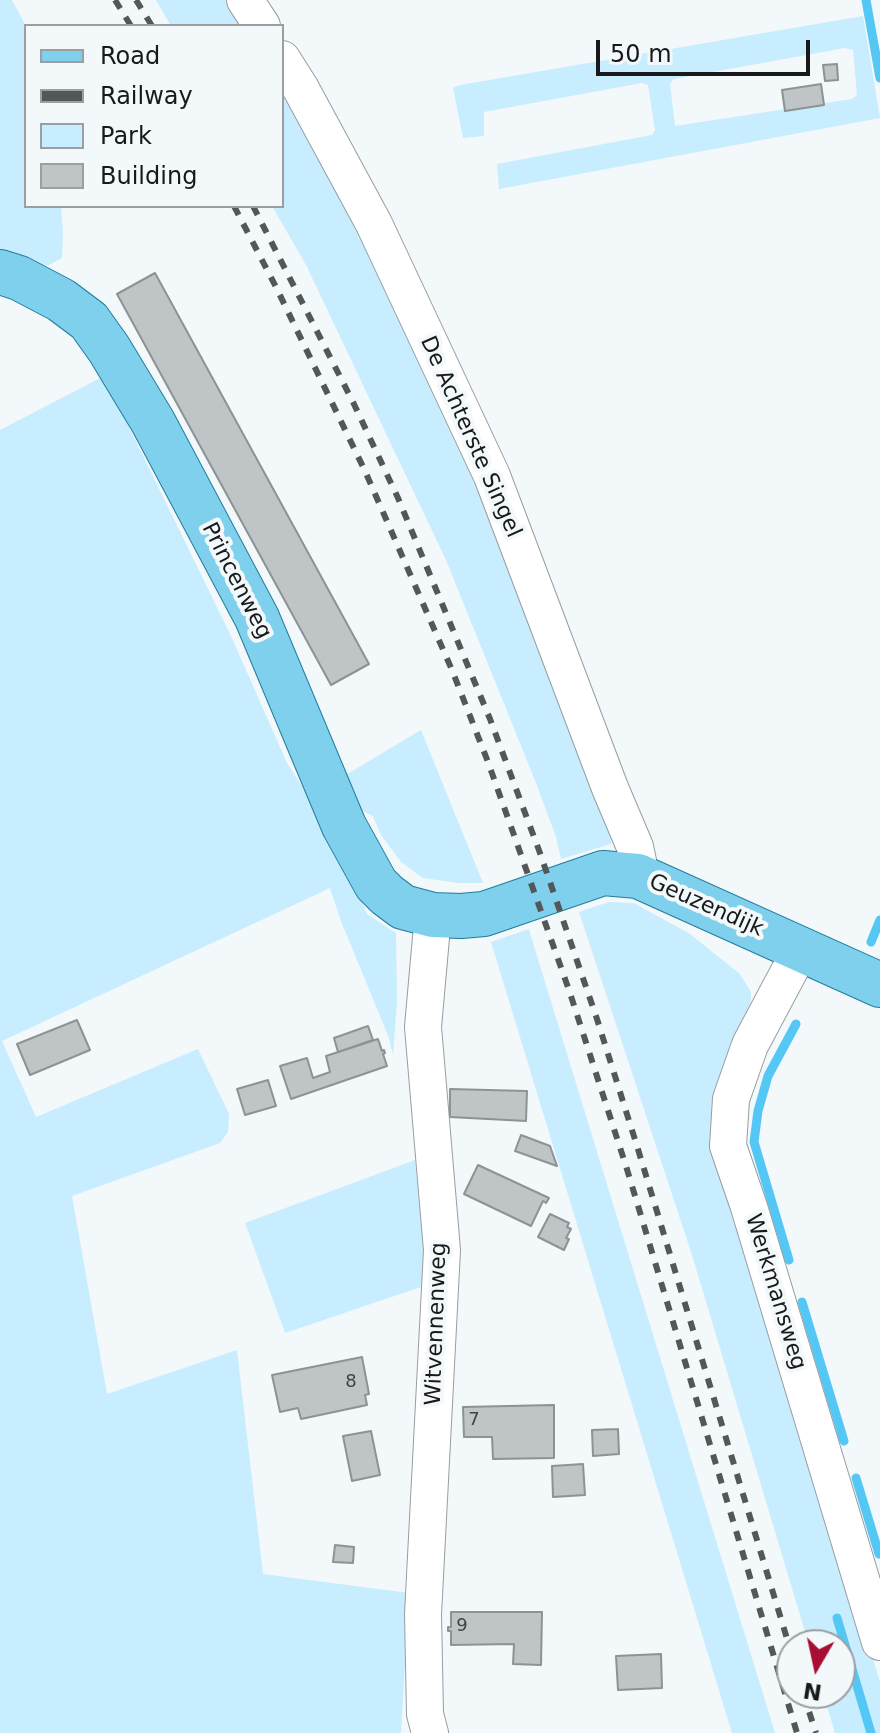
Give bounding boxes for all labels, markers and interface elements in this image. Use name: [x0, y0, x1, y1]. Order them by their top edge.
legend: [24, 24, 284, 208]
scale bar: [600, 24, 814, 74]
text: 50 m: [610, 40, 672, 68]
text: Road: [100, 42, 160, 70]
text: Railway: [100, 82, 193, 110]
text: Park: [100, 122, 152, 150]
text: Building: [100, 162, 197, 190]
street label: De Achterste Singel: [414, 332, 526, 542]
street label: Princenweg: [195, 518, 277, 644]
street label: Geuzendijk: [645, 869, 767, 943]
street label: Werkmansweg: [739, 1211, 811, 1373]
street label: Witvennenweg: [421, 1242, 453, 1406]
house number: 8: [345, 1371, 357, 1393]
house number: 7: [468, 1409, 480, 1431]
house number: 9: [456, 1615, 468, 1637]
north arrow: [776, 1629, 856, 1709]
text: N: [801, 1677, 824, 1705]

